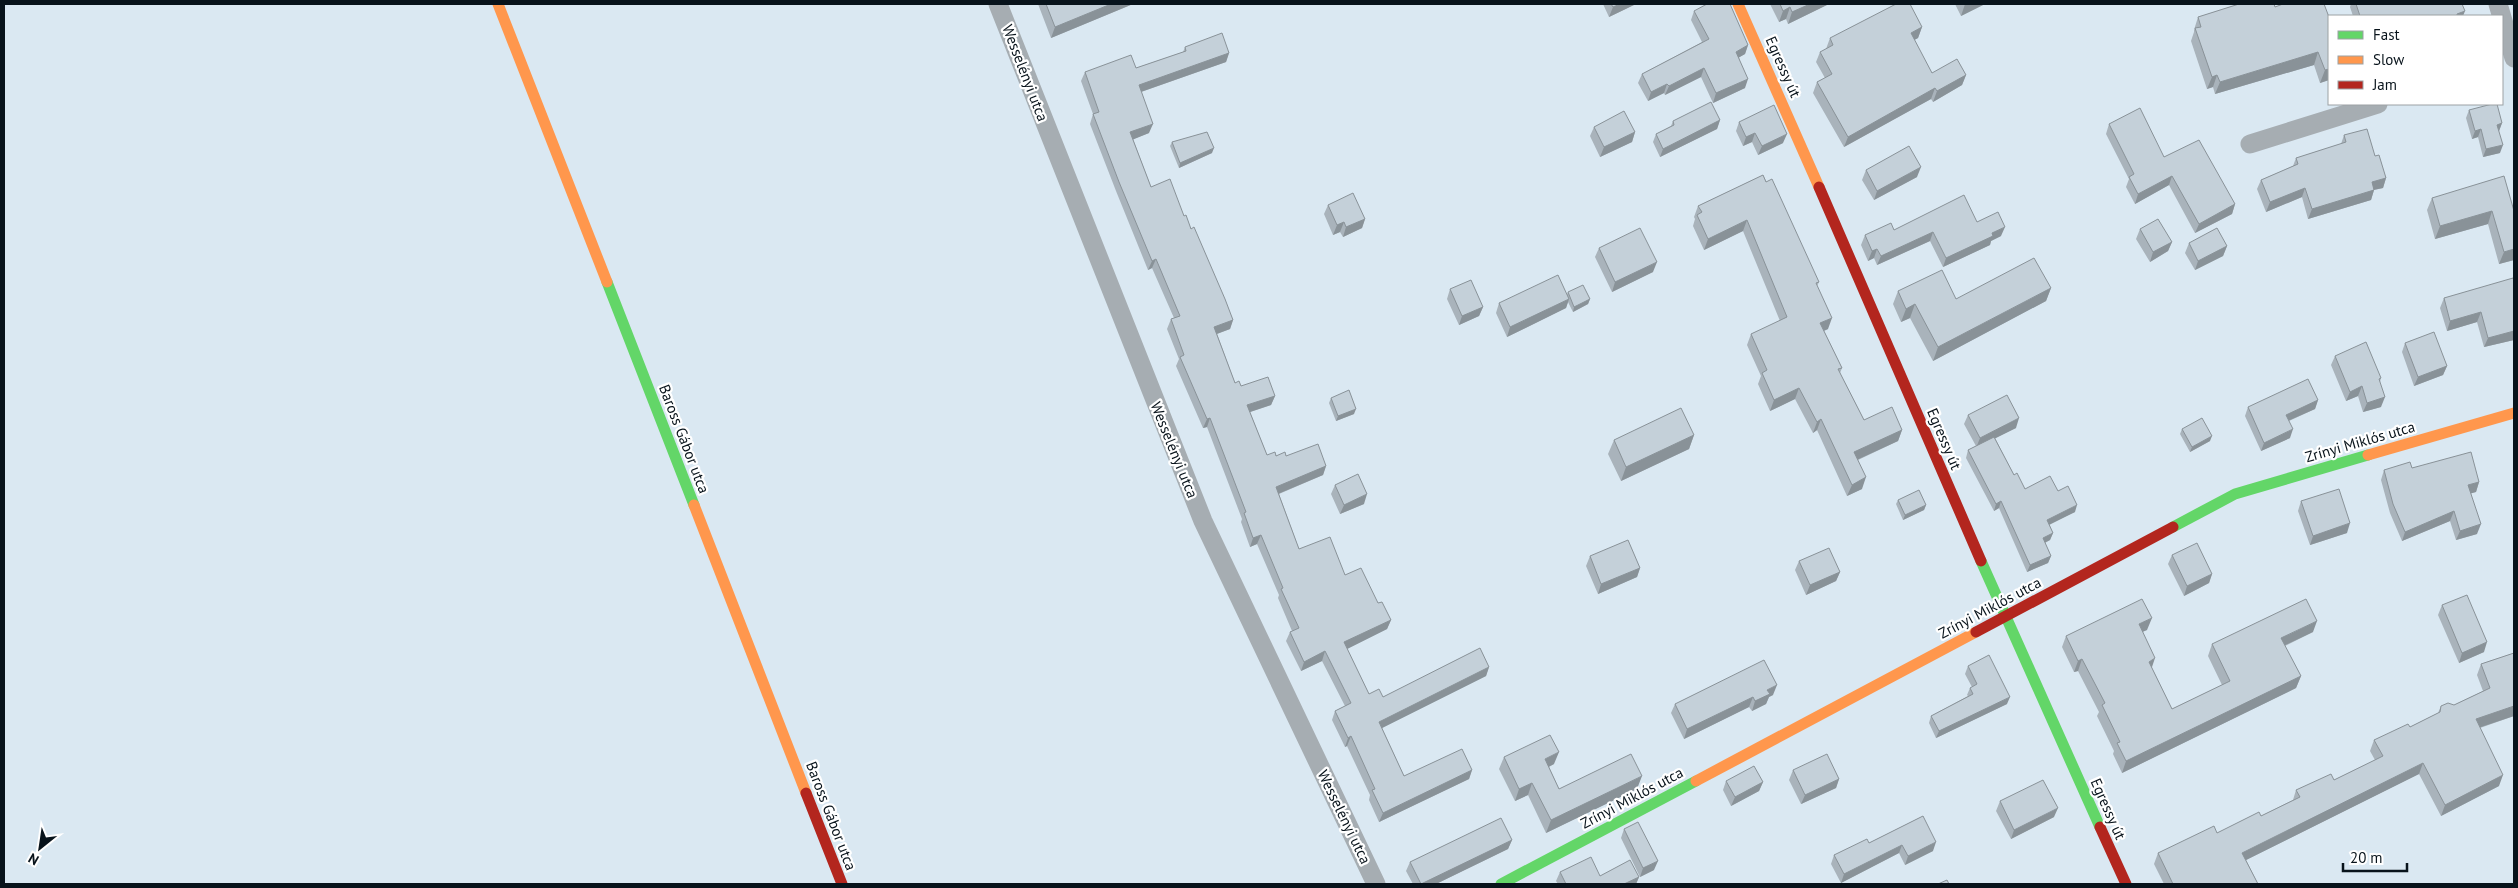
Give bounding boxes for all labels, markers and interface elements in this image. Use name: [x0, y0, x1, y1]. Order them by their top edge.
legend: [2328, 15, 2503, 105]
street label: Wesselényi utca: [998, 22, 1053, 124]
text: Fast: [2373, 25, 2400, 44]
street label: Egressy út: [1762, 33, 1805, 100]
text: Slow: [2373, 50, 2404, 69]
text: Jam: [2372, 75, 2397, 94]
street label: Baross Gábor utca: [655, 382, 714, 496]
street label: Wesselényi utca: [1147, 399, 1202, 501]
street label: Egressy út: [1923, 405, 1966, 472]
street label: Zrínyi Miklós utca: [2303, 417, 2417, 466]
street label: Zrínyi Miklós utca: [1935, 573, 2044, 643]
street label: Baross Gábor utca: [802, 759, 861, 873]
street label: Zrínyi Miklós utca: [1577, 763, 1686, 833]
street label: Wesselényi utca: [1314, 767, 1375, 867]
street label: Egressy út: [2087, 775, 2130, 842]
north arrow: [15, 823, 65, 873]
scale bar: [2343, 840, 2407, 872]
text: 20 m: [2350, 848, 2383, 867]
text: N: [25, 849, 42, 869]

